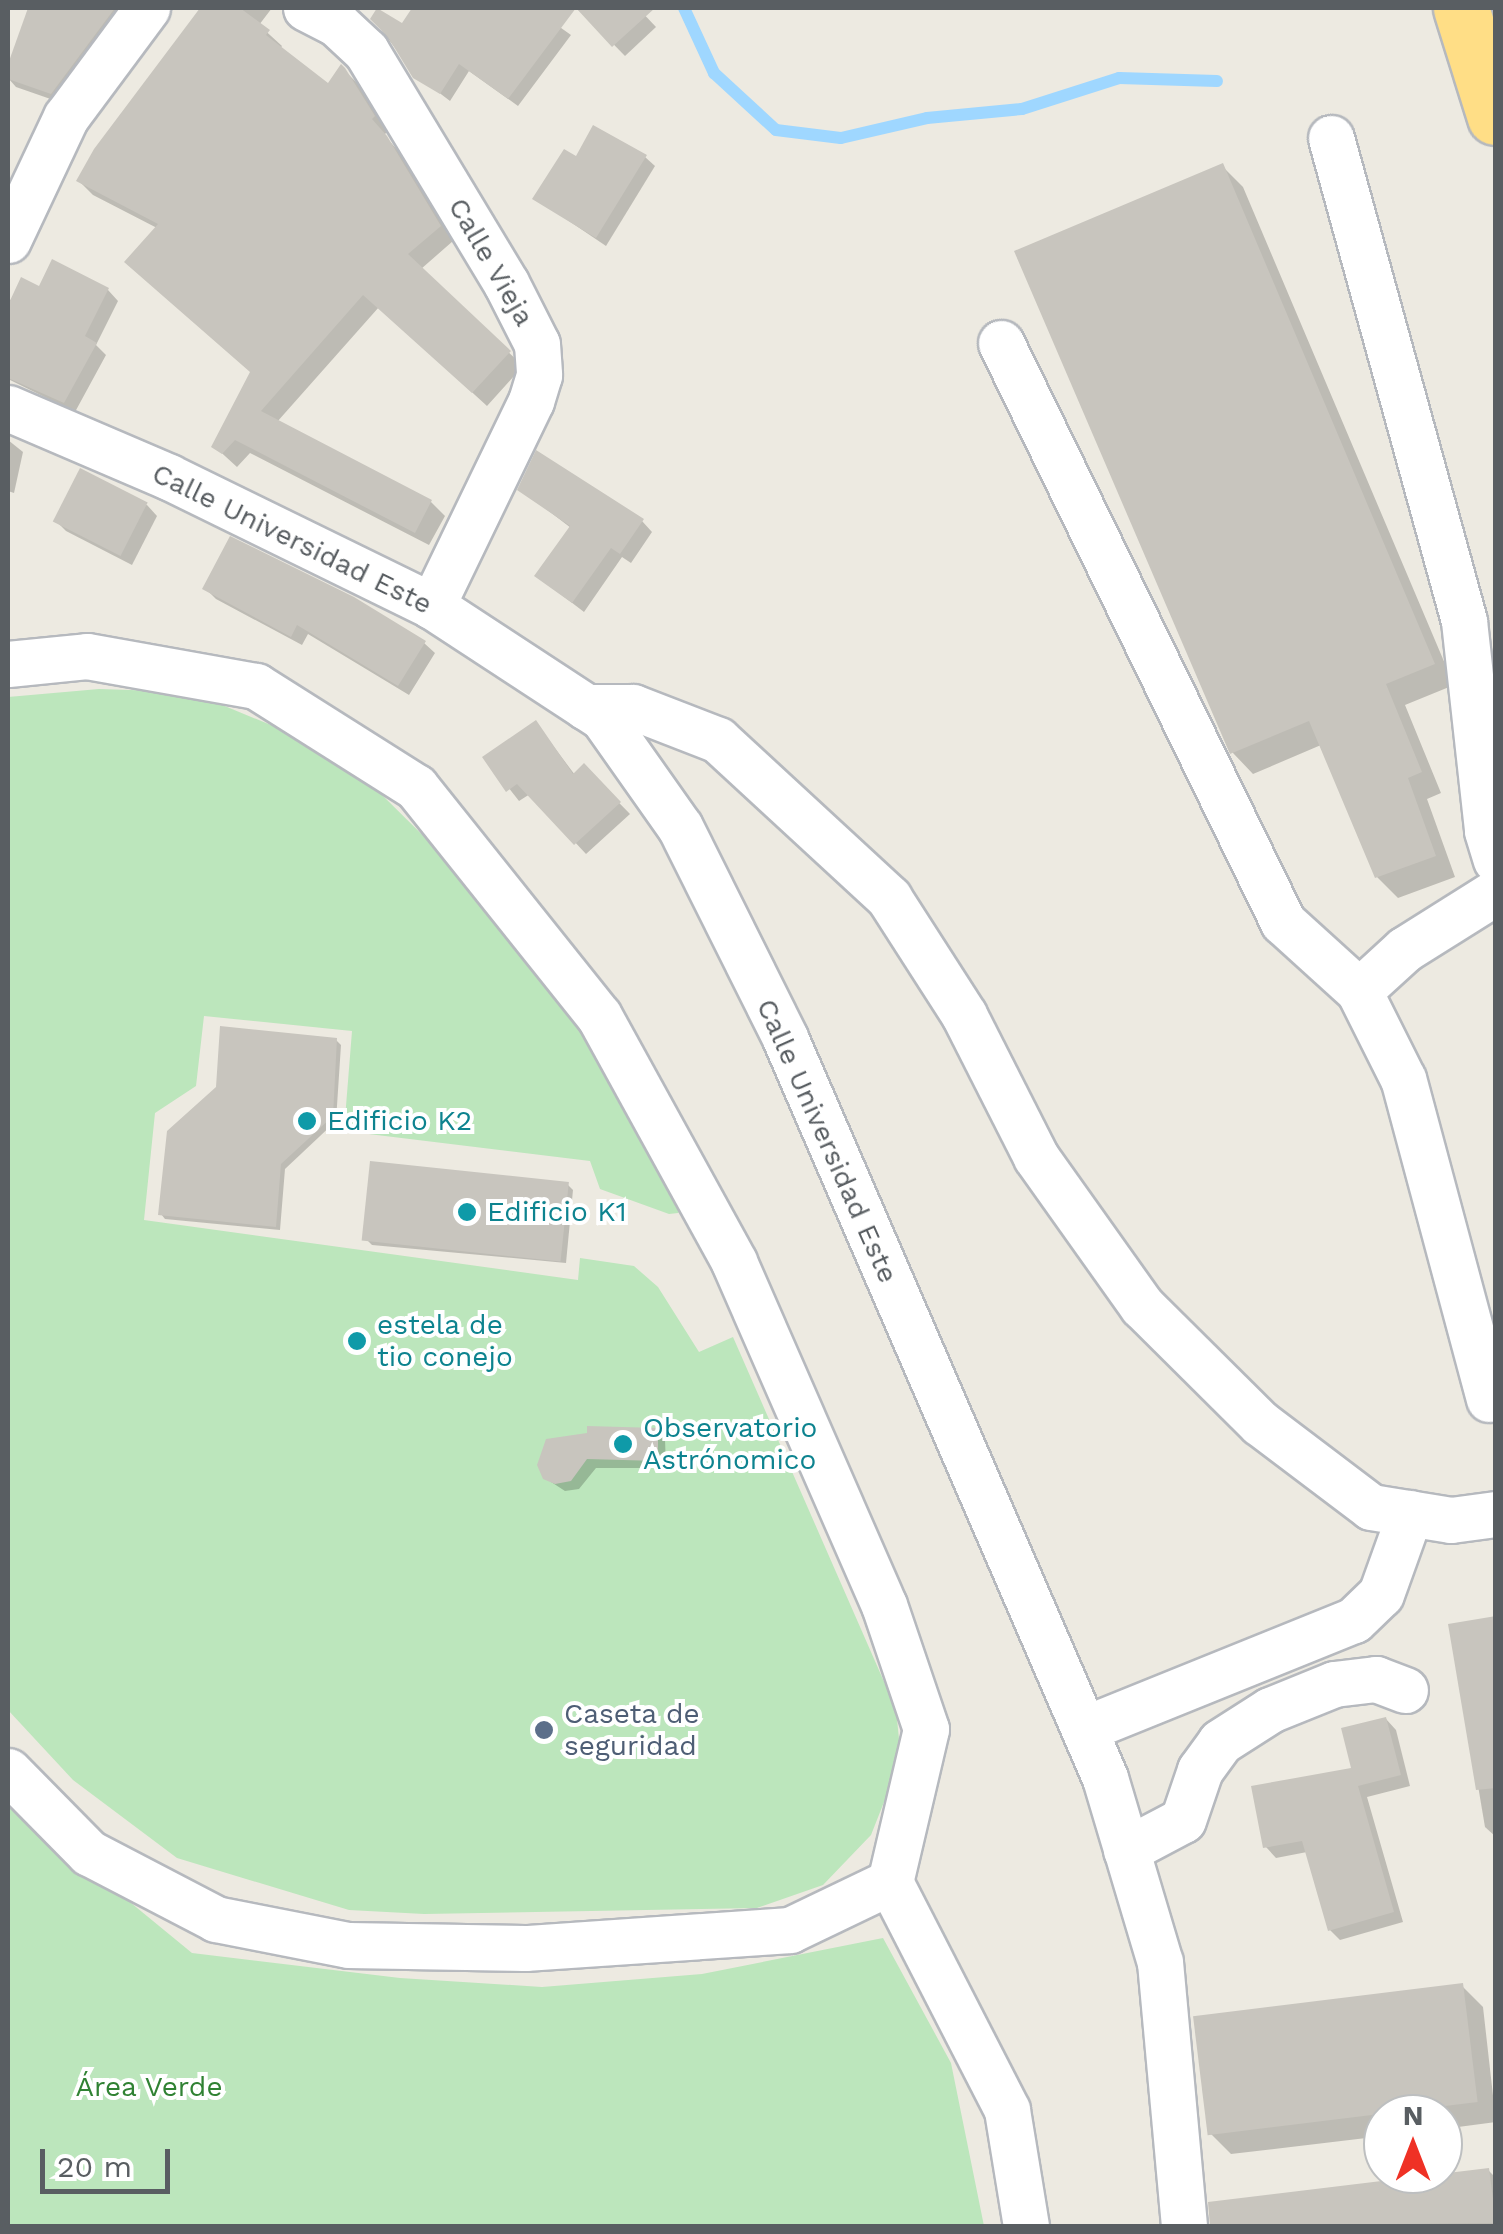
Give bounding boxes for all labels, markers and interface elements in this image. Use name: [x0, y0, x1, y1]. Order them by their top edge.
street label: Calle Vieja: [441, 192, 541, 332]
street label: Calle Universidad Este: [147, 457, 437, 621]
street label: Calle Universidad Este: [749, 994, 905, 1288]
place label: Edificio K2: [327, 1104, 472, 1138]
marker: Edificio K2: [296, 1110, 318, 1132]
place label: Edificio K1: [487, 1195, 627, 1229]
marker: Edificio K1: [456, 1201, 478, 1223]
place label: estela de tio conejo: [377, 1308, 513, 1374]
marker: estela de tio conejo: [346, 1330, 368, 1352]
place label: Observatorio Astrónomico: [643, 1411, 817, 1477]
marker: Observatorio Astrónomico: [612, 1433, 634, 1455]
place label: Caseta de seguridad: [564, 1697, 700, 1763]
marker: Caseta de seguridad: [533, 1719, 555, 1741]
park label: Área Verde: [75, 2070, 223, 2104]
north arrow: [1363, 2094, 1463, 2194]
text: N: [1403, 2099, 1423, 2132]
scale bar: [45, 2129, 175, 2191]
text: 20 m: [57, 2149, 132, 2184]

